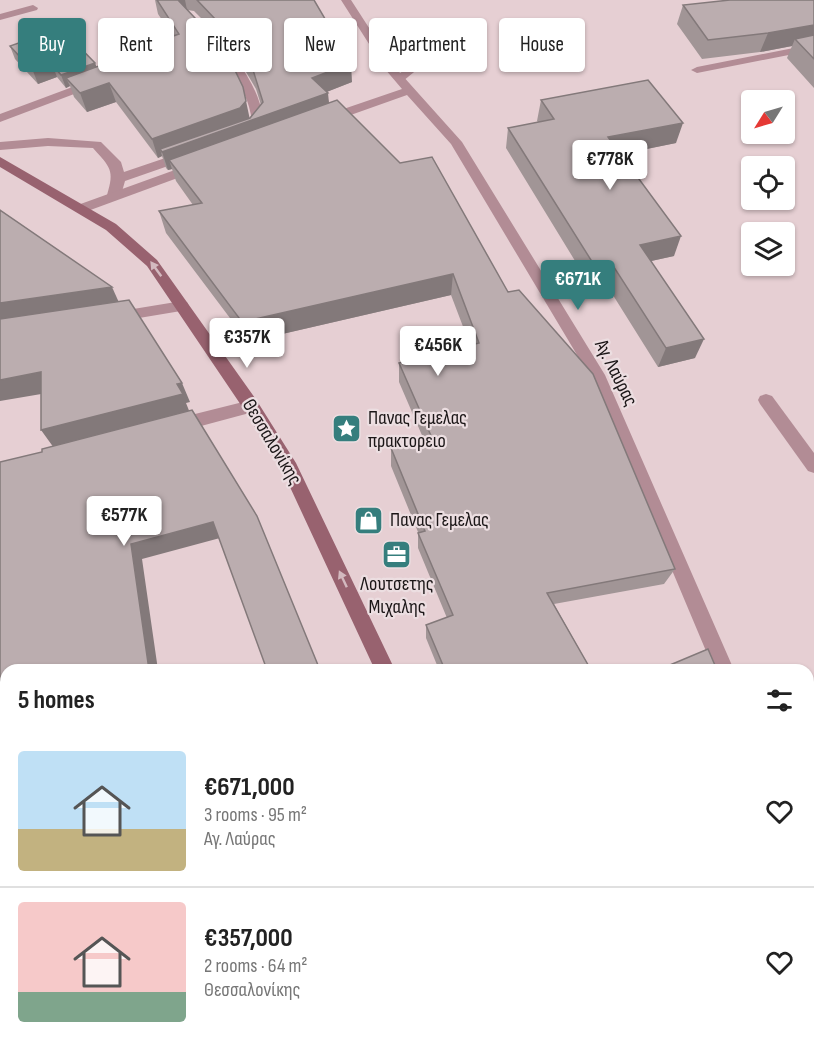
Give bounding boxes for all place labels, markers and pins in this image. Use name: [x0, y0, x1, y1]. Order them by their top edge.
pin: €778K: [568, 140, 652, 191]
pin: €671K: [536, 260, 620, 311]
pin: €357K: [205, 318, 289, 369]
pin: €456K: [396, 326, 480, 377]
place label: Πανας Γεμελας πρακτορειο: [368, 406, 467, 453]
place icon: Πανας Γεμελας πρακτορειο: [331, 413, 363, 445]
pin: €577K: [82, 496, 166, 547]
shop icon: Πανας Γεμελας: [353, 504, 385, 536]
place label: Πανας Γεμελας: [390, 508, 489, 532]
office icon: Λουτσετης Μιχαλης: [381, 538, 413, 570]
place label: Λουτσετης Μιχαλης: [359, 572, 434, 619]

